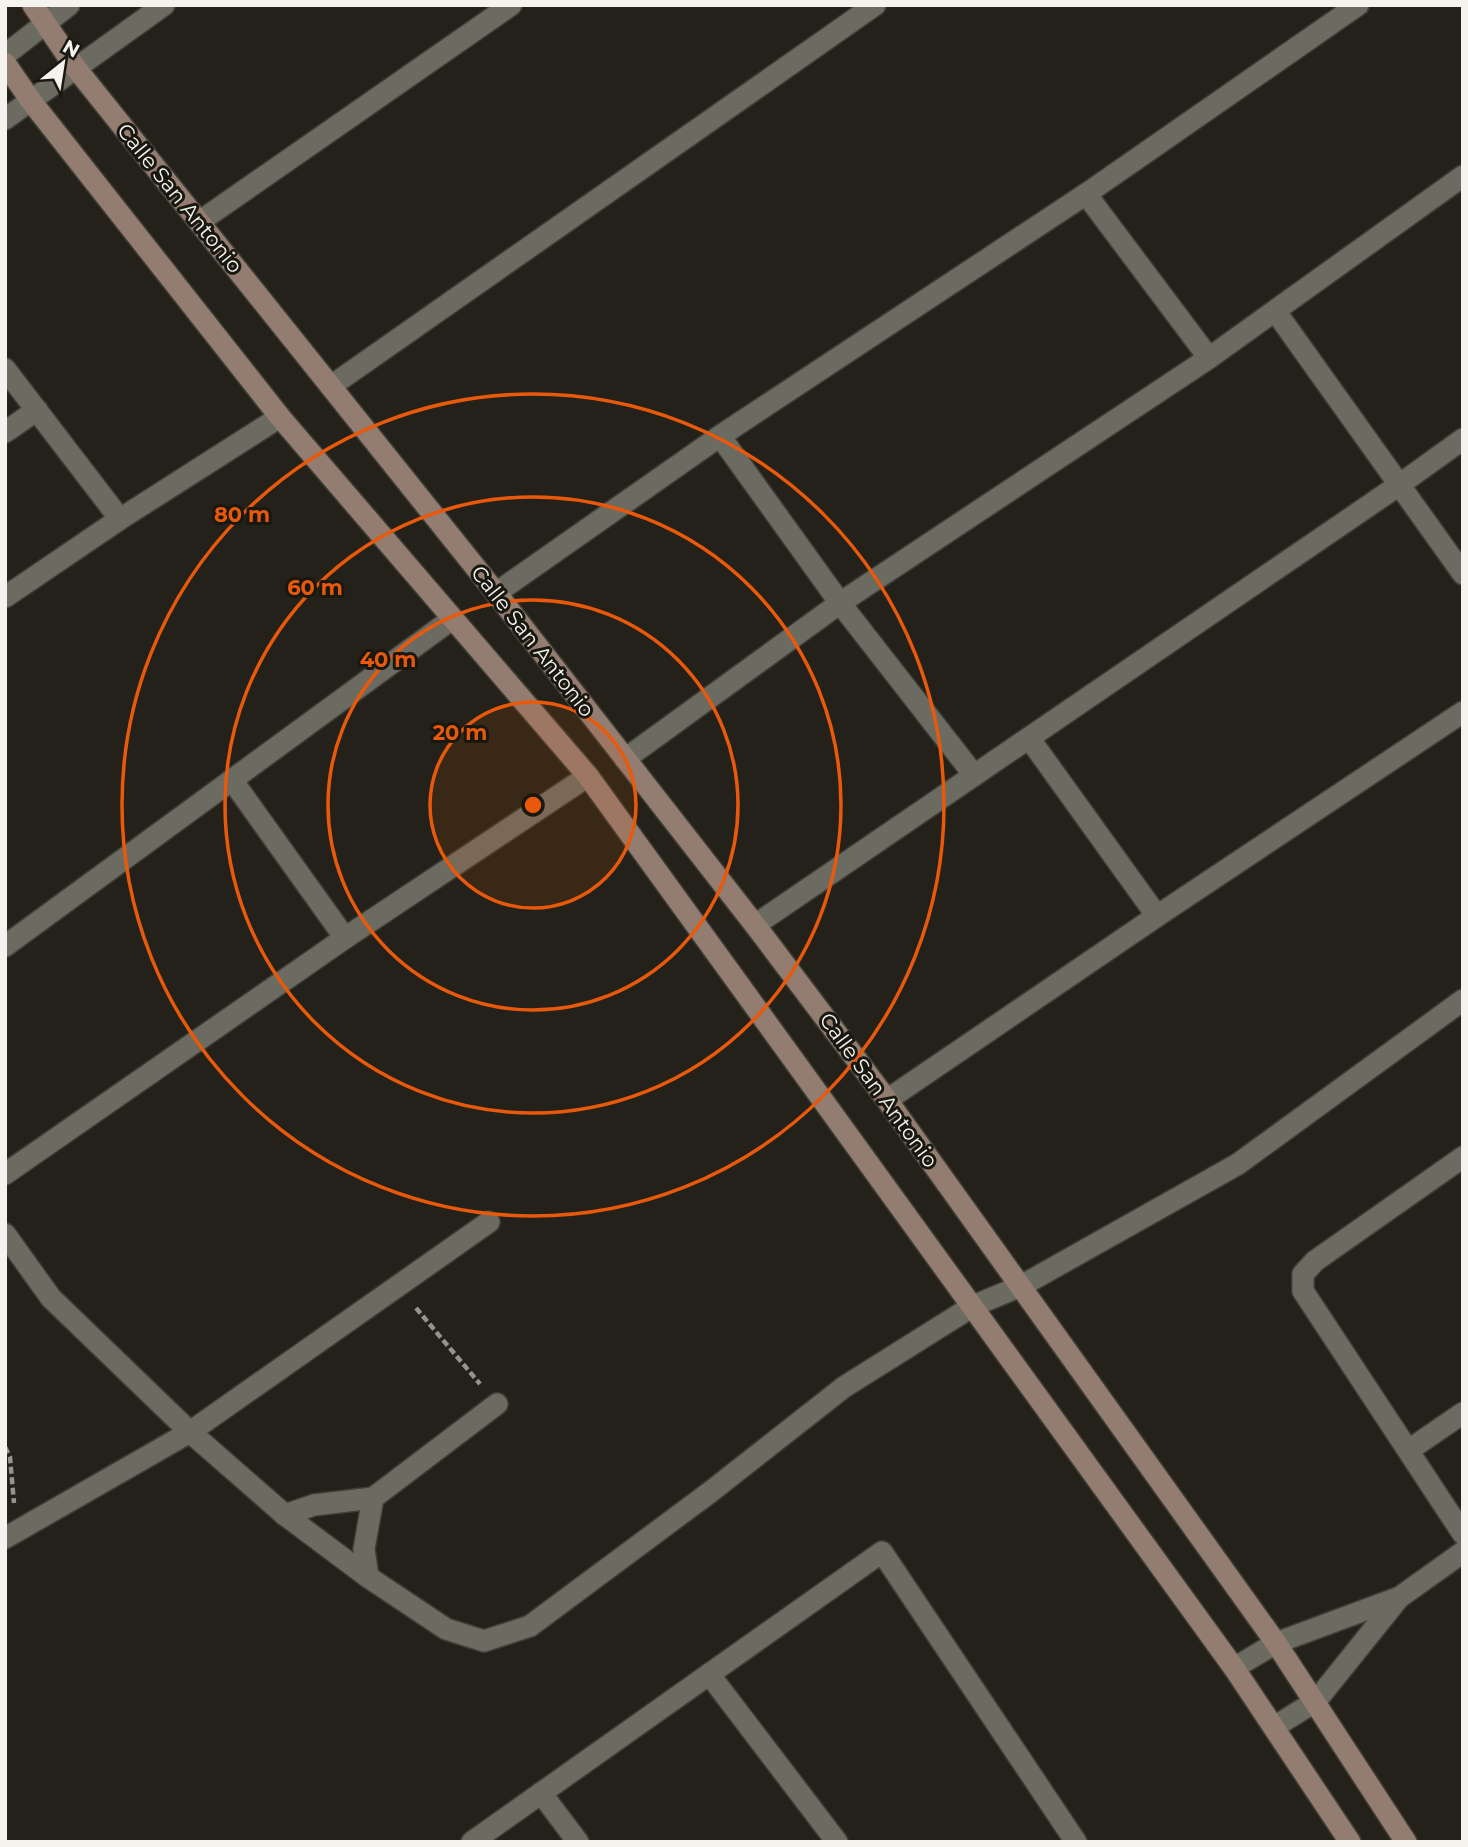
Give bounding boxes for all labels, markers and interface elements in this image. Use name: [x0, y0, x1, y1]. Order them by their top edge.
north arrow: [28, 28, 98, 98]
text: N: [59, 35, 84, 63]
street label: Calle San Antonio: [112, 118, 248, 278]
text: 80 m: [214, 502, 270, 527]
street label: Calle San Antonio: [466, 560, 600, 722]
text: 60 m: [287, 575, 343, 600]
text: 40 m: [360, 647, 416, 672]
text: 20 m: [433, 720, 487, 745]
centre of rings: [521, 793, 545, 817]
street label: Calle San Antonio: [814, 1008, 944, 1172]

